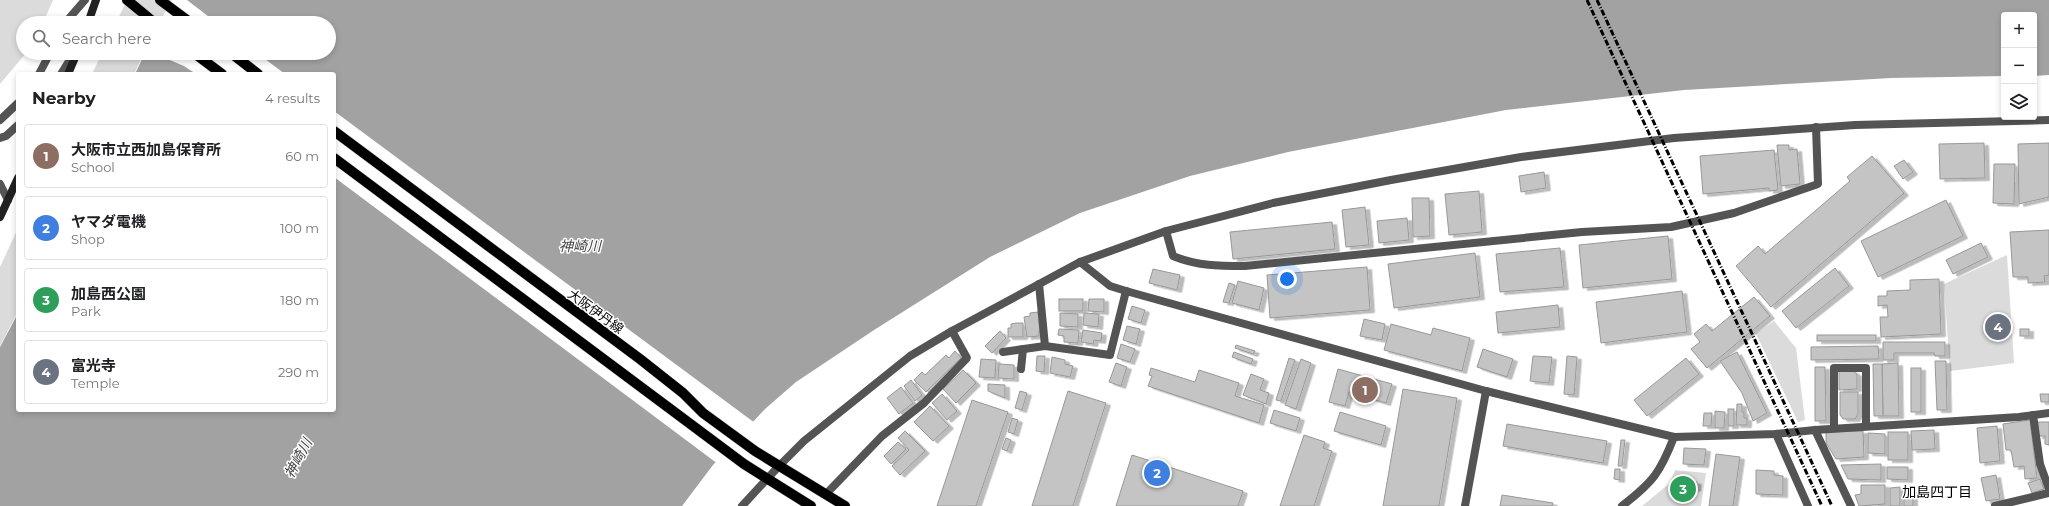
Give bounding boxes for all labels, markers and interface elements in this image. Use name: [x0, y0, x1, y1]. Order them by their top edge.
map controls: [2001, 12, 2037, 120]
button: +: [2001, 12, 2037, 48]
search box: [16, 16, 336, 60]
icon: search: [30, 27, 52, 49]
text: Search here: [62, 29, 151, 48]
button: −: [2001, 48, 2037, 84]
button: layers: [2001, 84, 2037, 120]
text: Nearby: [32, 88, 96, 108]
text: 4 results: [265, 90, 320, 106]
text: 大阪市立西加島保育所: [71, 140, 221, 159]
text: 1: [43, 148, 49, 164]
text: 60 m: [285, 148, 319, 164]
text: School: [71, 159, 115, 175]
text: ヤマダ電機: [71, 212, 146, 231]
text: 2: [42, 220, 50, 236]
text: 100 m: [280, 220, 319, 236]
text: Shop: [71, 231, 105, 247]
water label: 神崎川: [559, 237, 603, 255]
your location: [1277, 269, 1297, 289]
text: 加島西公園: [71, 284, 146, 303]
street label: 大阪伊丹線: [565, 285, 627, 337]
text: 3: [42, 292, 50, 308]
text: 180 m: [280, 292, 319, 308]
text: Park: [71, 303, 101, 319]
pin: 4: [1985, 312, 2011, 342]
text: 富光寺: [71, 356, 116, 375]
text: 4: [42, 364, 50, 380]
text: 290 m: [278, 364, 319, 380]
text: Temple: [71, 375, 120, 391]
pin: 1: [1352, 375, 1378, 405]
water label: 神崎川: [280, 433, 317, 481]
pin: 2: [1144, 458, 1170, 488]
pin: 3: [1670, 474, 1696, 504]
district label: 加島四丁目: [1902, 483, 1972, 501]

